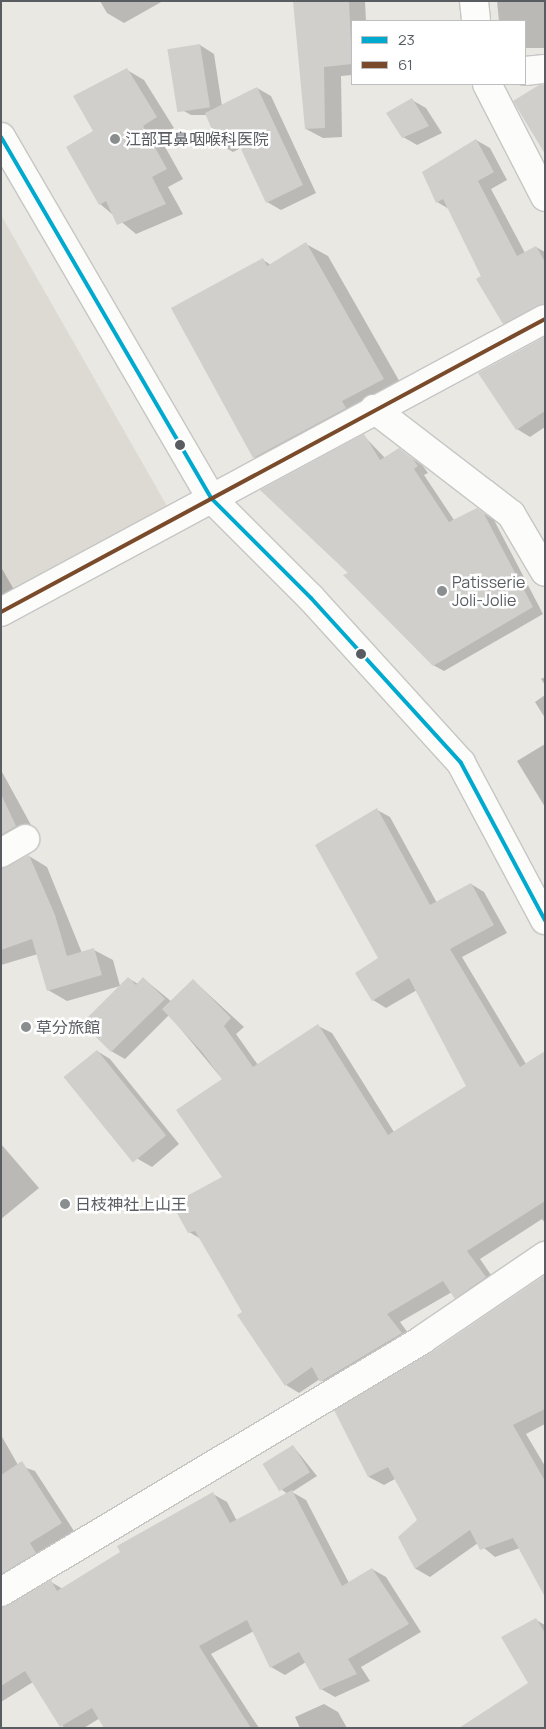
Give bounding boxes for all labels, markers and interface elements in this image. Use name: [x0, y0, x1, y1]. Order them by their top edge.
legend: [351, 20, 526, 85]
text: 23: [398, 29, 415, 50]
text: 61: [398, 54, 413, 75]
place label: 江部耳鼻咽喉科医院: [125, 129, 269, 149]
marker: 江部耳鼻咽喉科医院: [109, 133, 121, 145]
unlabelled marker: [175, 440, 185, 450]
place label: Patisserie Joli-Jolie: [452, 572, 525, 610]
marker: Patisserie Joli-Jolie: [436, 585, 448, 597]
unlabelled marker: [356, 649, 366, 659]
place label: 草分旅館: [36, 1017, 100, 1037]
marker: 草分旅館: [20, 1021, 32, 1033]
place label: 日枝神社上山王: [75, 1194, 187, 1214]
marker: 日枝神社上山王: [59, 1198, 71, 1210]

